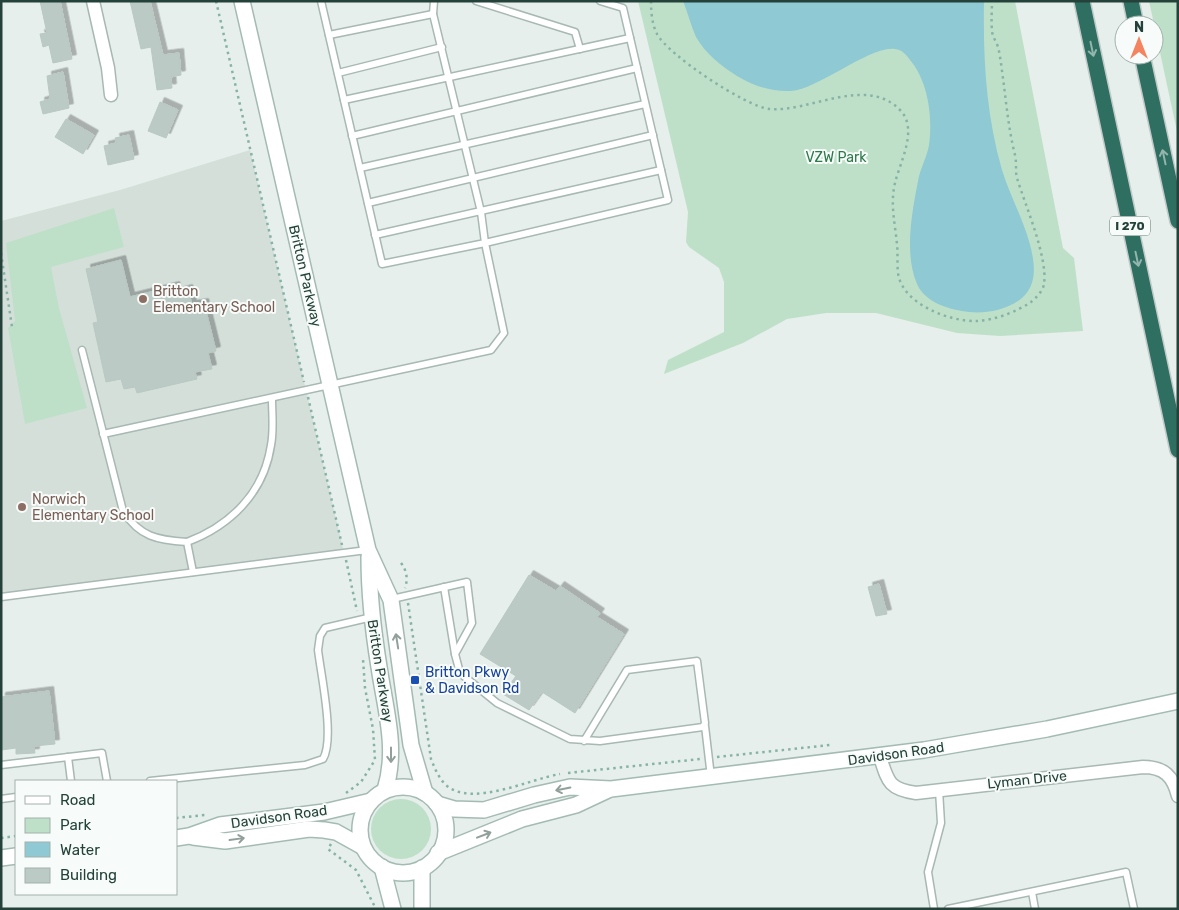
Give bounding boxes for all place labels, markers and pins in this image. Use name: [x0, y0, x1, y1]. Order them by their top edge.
place label: Britton Elementary School: [153, 283, 275, 316]
marker: Britton Elementary School: [137, 293, 149, 305]
place label: Norwich Elementary School: [32, 491, 154, 524]
marker: Norwich Elementary School: [16, 501, 28, 513]
place label: Britton Pkwy & Davidson Rd: [425, 664, 519, 697]
marker: Britton Pkwy & Davidson Rd: [409, 674, 421, 686]

